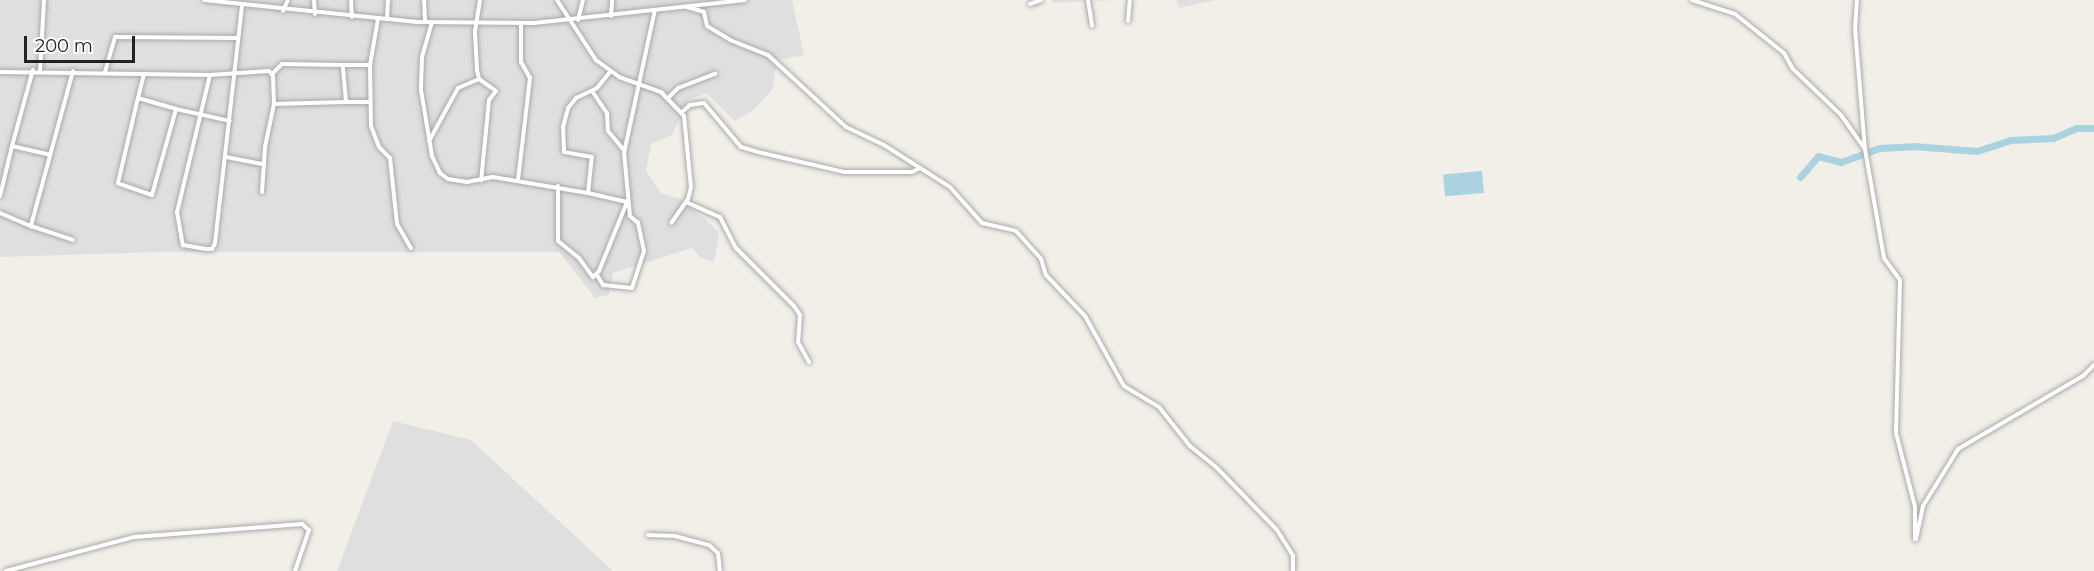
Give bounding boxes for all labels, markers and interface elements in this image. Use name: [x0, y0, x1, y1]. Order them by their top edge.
scale bar: [27, 24, 138, 62]
text: 200 m: [35, 35, 93, 57]

